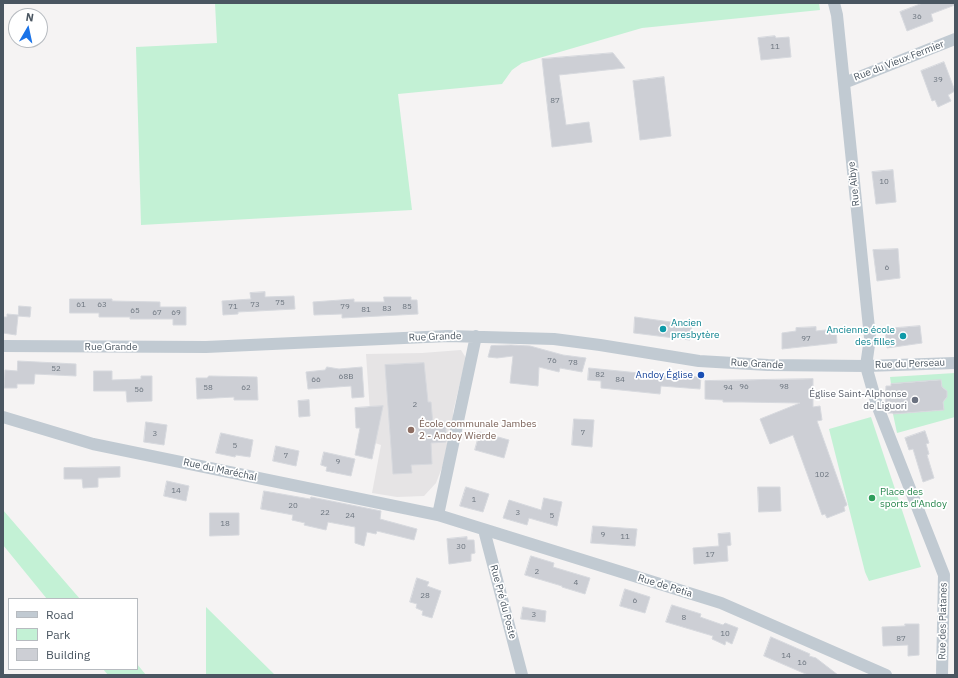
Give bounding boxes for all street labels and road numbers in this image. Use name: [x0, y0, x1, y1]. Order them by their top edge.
street label: Rue du Vieux Fermier: [852, 38, 946, 84]
street label: Rue Aibye: [846, 161, 862, 207]
street label: Rue Grande: [408, 330, 462, 344]
street label: Rue Grande: [85, 341, 137, 353]
street label: Rue Grande: [730, 357, 784, 371]
street label: Rue du Perseau: [875, 357, 945, 371]
street label: Rue du Maréchal: [182, 456, 258, 484]
street label: Rue Pré du Poste: [487, 564, 519, 640]
street label: Rue de Petia: [636, 572, 694, 600]
street label: Rue des Platanes: [936, 582, 950, 660]

